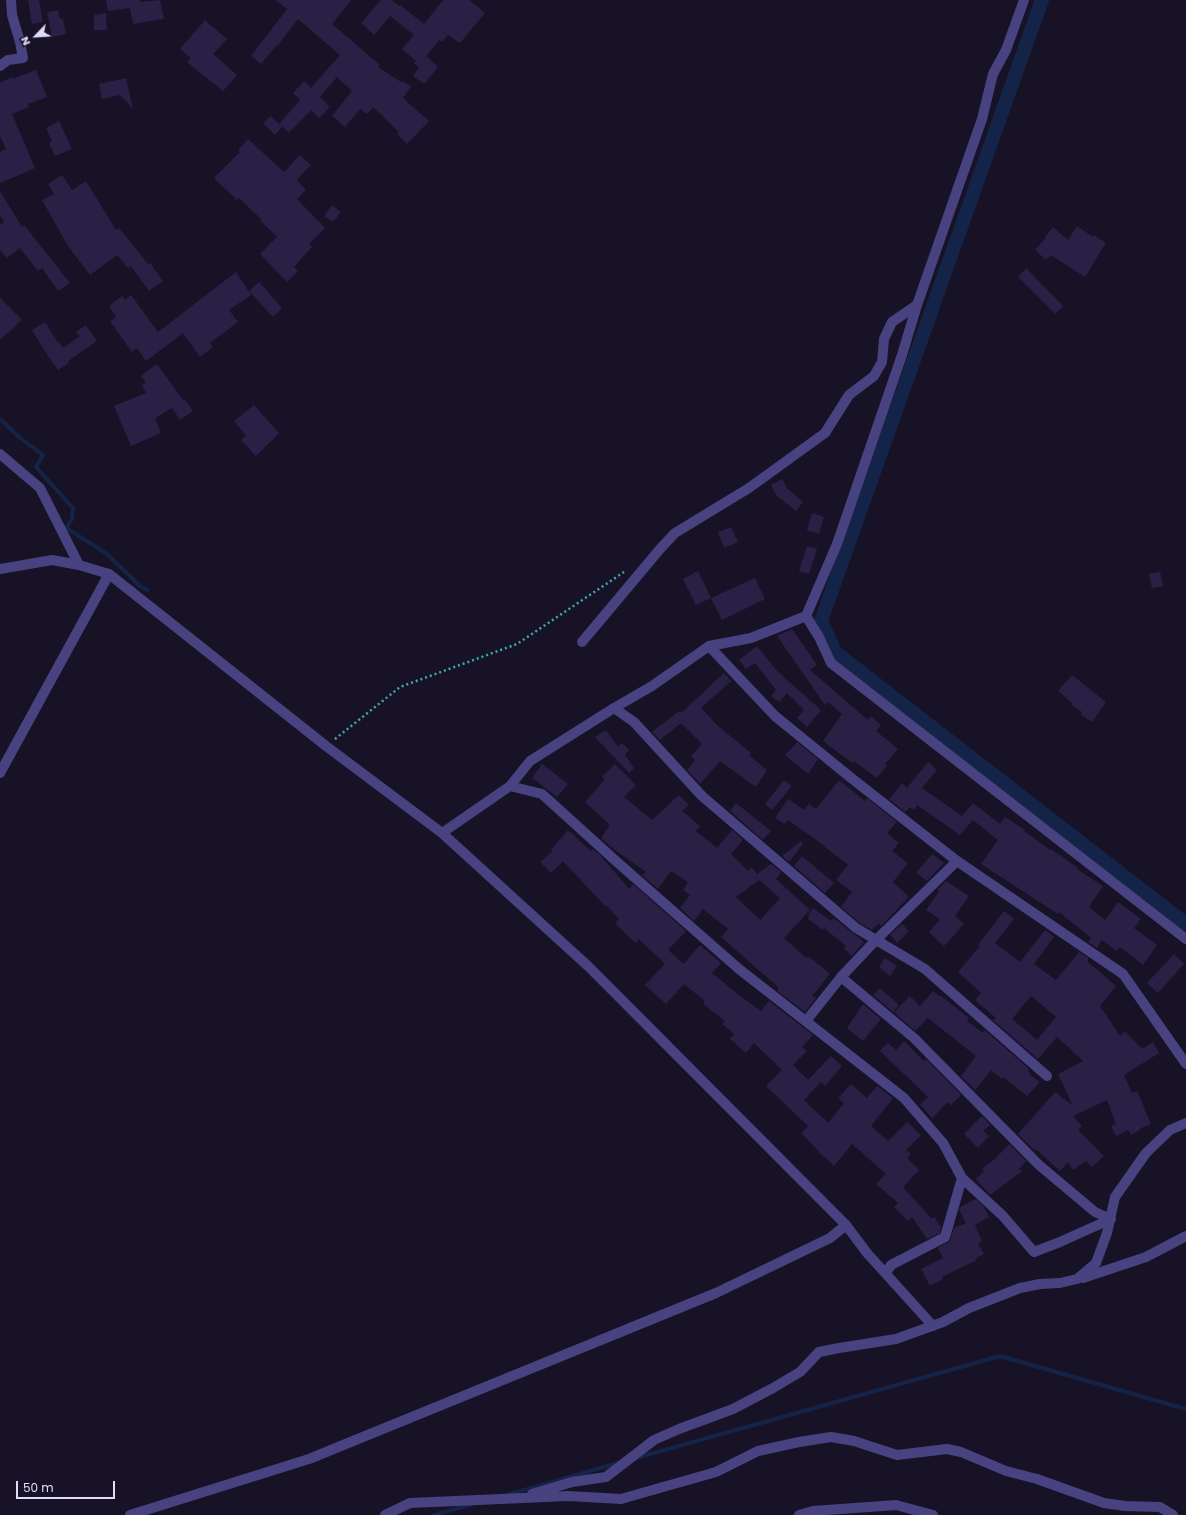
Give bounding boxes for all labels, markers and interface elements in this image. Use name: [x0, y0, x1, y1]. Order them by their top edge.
north arrow: [16, 16, 56, 56]
text: N: [16, 34, 34, 48]
scale bar: [18, 1473, 117, 1499]
text: 50 m: [23, 1479, 54, 1496]

